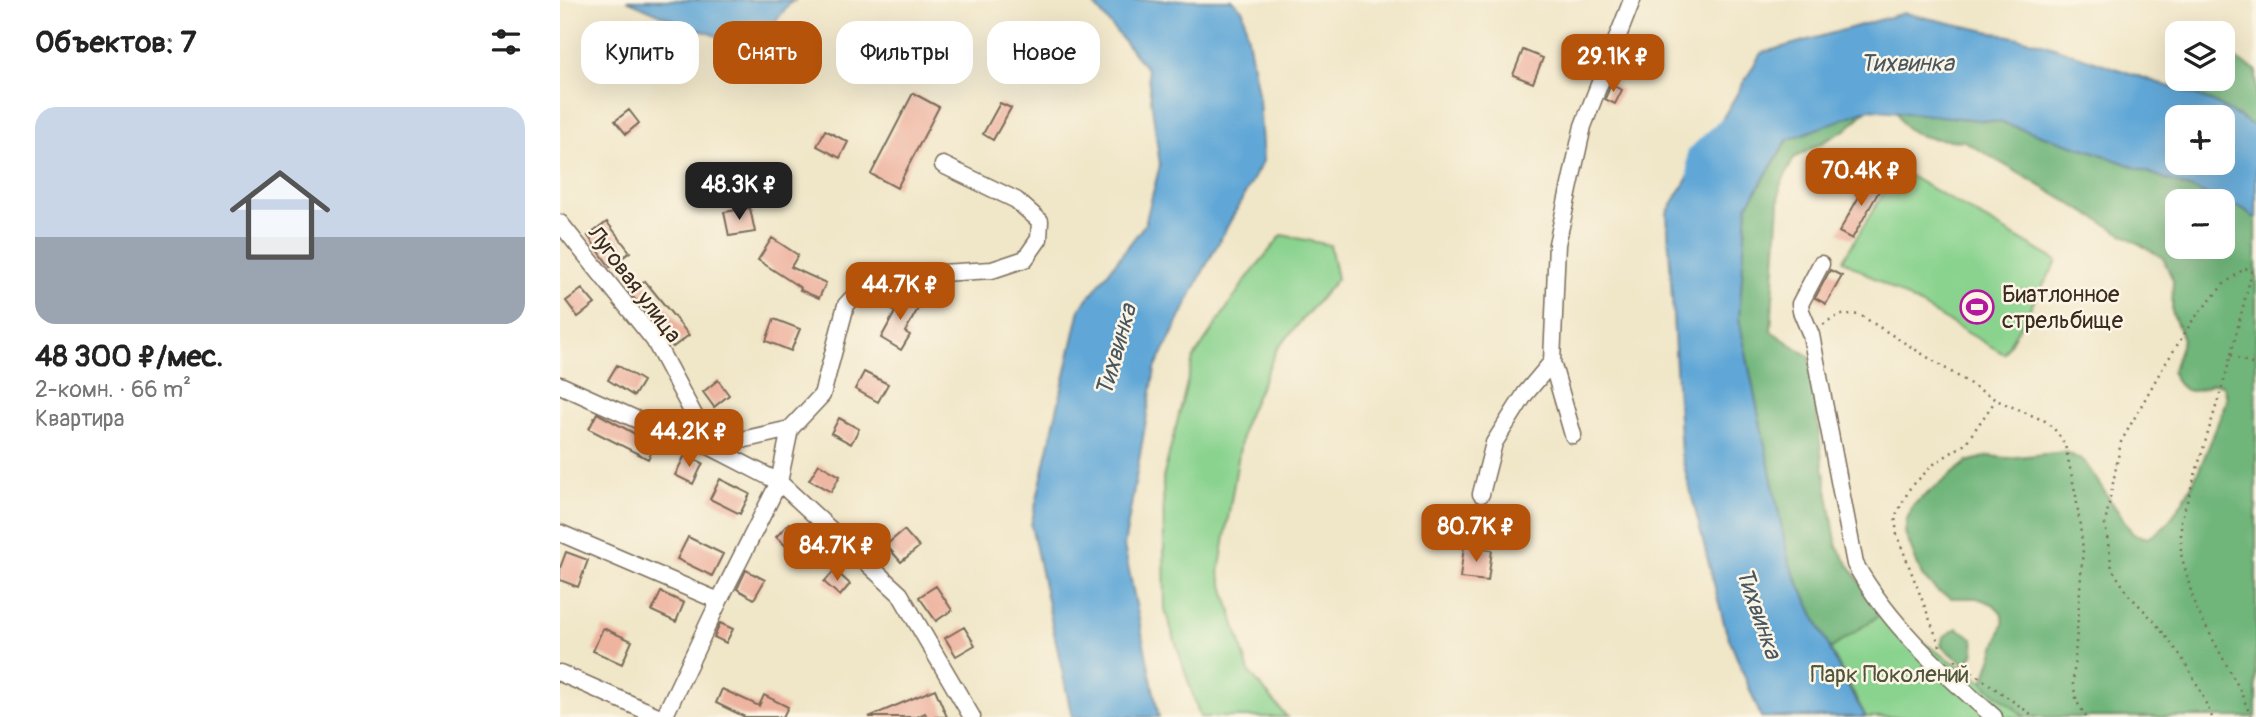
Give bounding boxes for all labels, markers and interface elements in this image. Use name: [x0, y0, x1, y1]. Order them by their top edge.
chip: Купить: [581, 21, 699, 84]
chip: Снять: [713, 21, 822, 84]
chip: Фильтры: [836, 21, 973, 84]
chip: Новое: [987, 21, 1100, 84]
map controls: [2165, 21, 2235, 259]
button: layers: [2165, 21, 2235, 91]
icon: filters: [487, 23, 525, 61]
text: Объектов: 7: [35, 24, 196, 61]
pin: 29.1K ₽: [1548, 34, 1678, 94]
text: 29.1K ₽: [1577, 42, 1649, 71]
water label: Тихвинка: [1860, 49, 1956, 78]
button: +: [2165, 105, 2235, 175]
pin: 70.4K ₽: [1796, 148, 1926, 208]
icon: home: [217, 152, 343, 278]
text: 70.4K ₽: [1822, 156, 1900, 185]
pin: 48.3K ₽: [674, 162, 804, 222]
text: 48.3K ₽: [701, 170, 777, 199]
button: −: [2165, 189, 2235, 259]
street label: Луговая улица: [581, 219, 688, 348]
pin: 44.7K ₽: [835, 262, 965, 322]
text: 44.7K ₽: [862, 270, 938, 299]
place label: Биатлонное стрельбище: [2002, 280, 2124, 335]
sports icon: Биатлонное стрельбище: [1958, 288, 1996, 326]
water label: Тихвинка: [1090, 299, 1144, 399]
text: 48 300 ₽/мес.: [35, 338, 223, 375]
text: 2-комн. · 66 m²: [35, 375, 191, 404]
text: Квартира: [35, 404, 124, 433]
pin: 44.2K ₽: [624, 410, 754, 469]
text: 44.2K ₽: [650, 417, 728, 446]
pin: 80.7K ₽: [1411, 504, 1541, 564]
text: 80.7K ₽: [1437, 512, 1515, 541]
pin: 84.7K ₽: [772, 524, 902, 583]
text: 84.7K ₽: [800, 531, 874, 560]
water label: Тихвинка: [1730, 564, 1788, 664]
park label: Парк Поколений: [1811, 660, 1969, 689]

